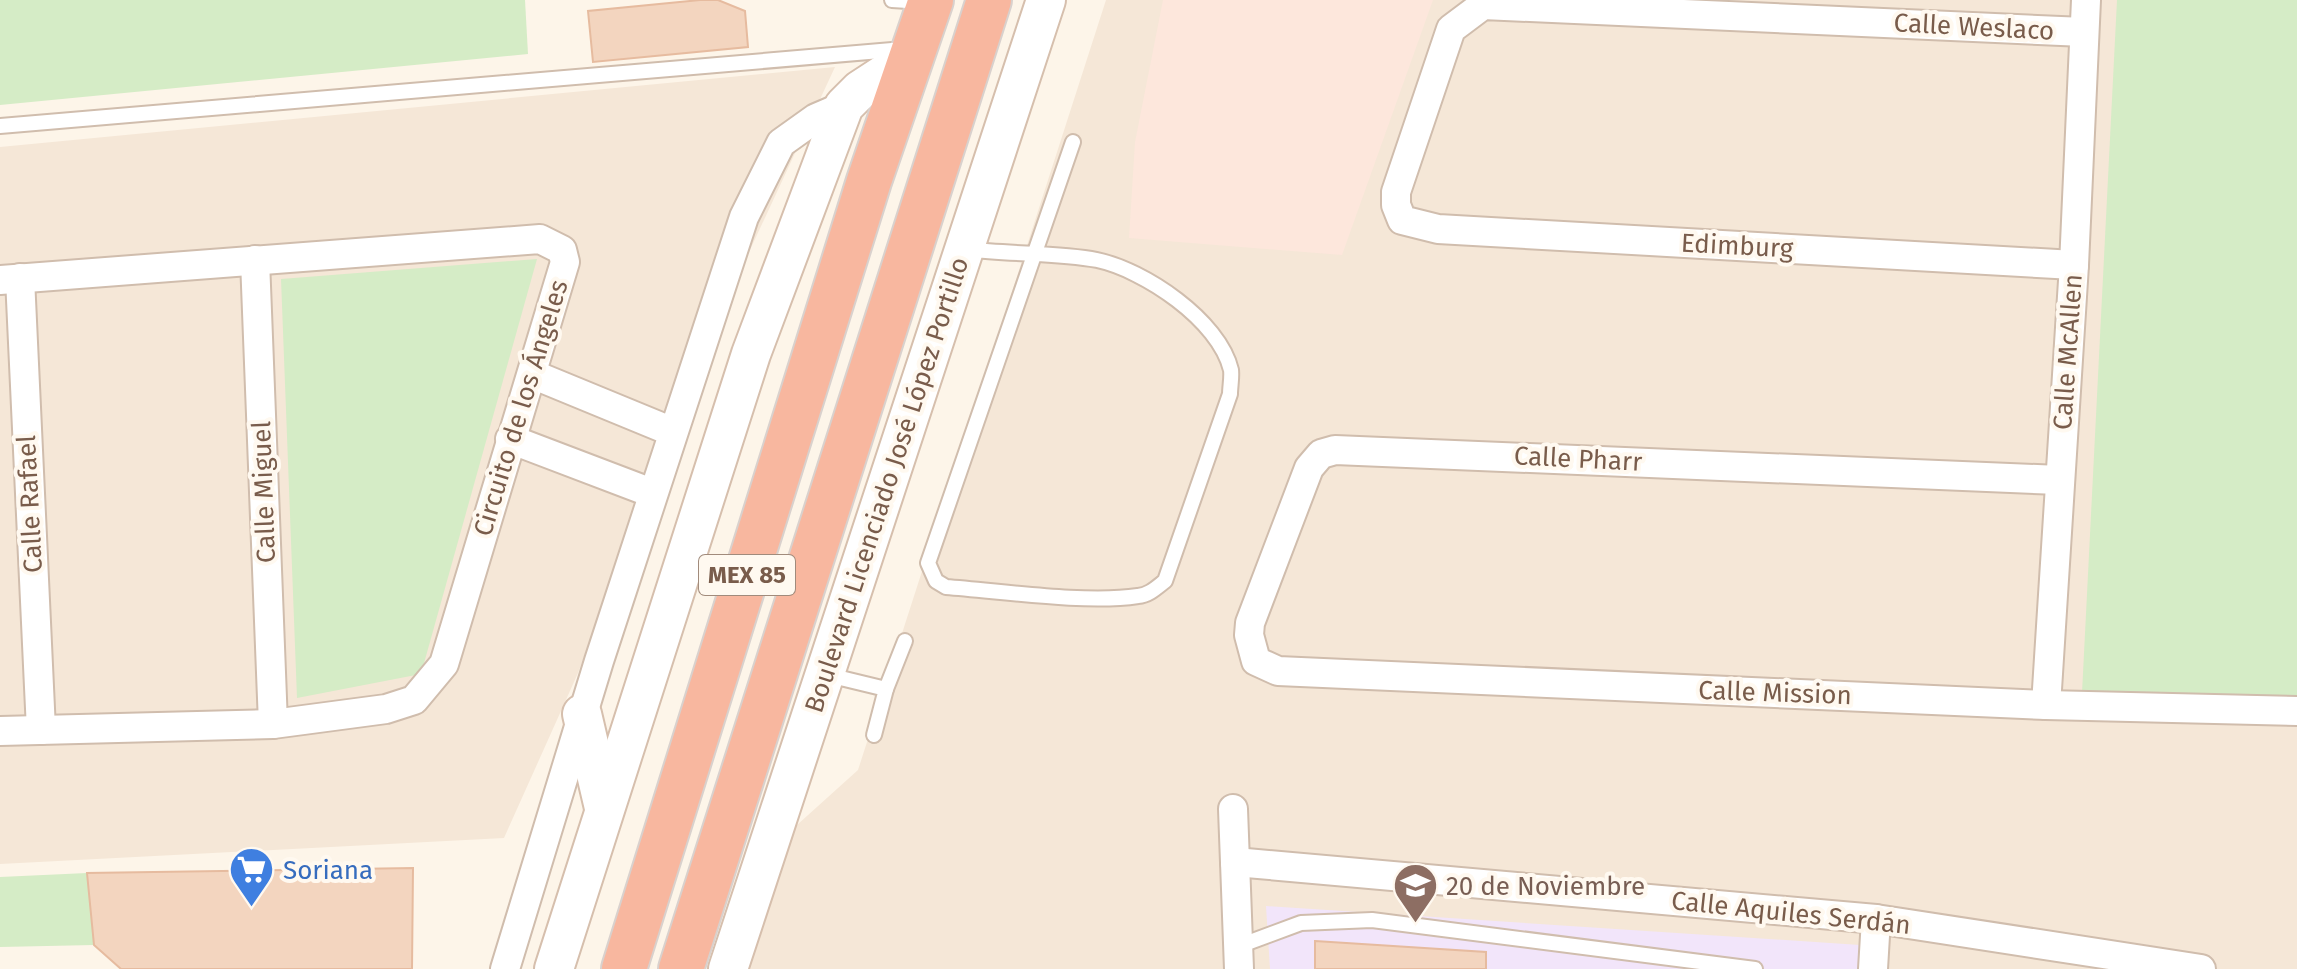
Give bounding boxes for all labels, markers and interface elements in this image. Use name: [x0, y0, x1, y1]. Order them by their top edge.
street label: Calle Weslaco: [1893, 7, 2055, 47]
street label: Edimburg: [1680, 228, 1794, 264]
street label: Boulevard Licenciado José López Portillo: [799, 253, 975, 717]
street label: Calle McAllen: [2047, 273, 2089, 431]
street label: Circuito de los Ángeles: [467, 276, 575, 540]
street label: Calle Miguel: [246, 420, 282, 564]
street label: Calle Rafael: [11, 434, 49, 574]
street label: Calle Pharr: [1513, 440, 1643, 478]
road number: MEX 85: [699, 555, 795, 595]
street label: Calle Mission: [1698, 675, 1852, 711]
supermarket icon: Soriana: [228, 846, 276, 909]
place label: Soriana: [283, 855, 373, 886]
school or university icon: 20 de Noviembre: [1391, 862, 1439, 925]
place label: 20 de Noviembre: [1446, 871, 1645, 902]
street label: Calle Aquiles Serdán: [1670, 885, 1912, 941]

